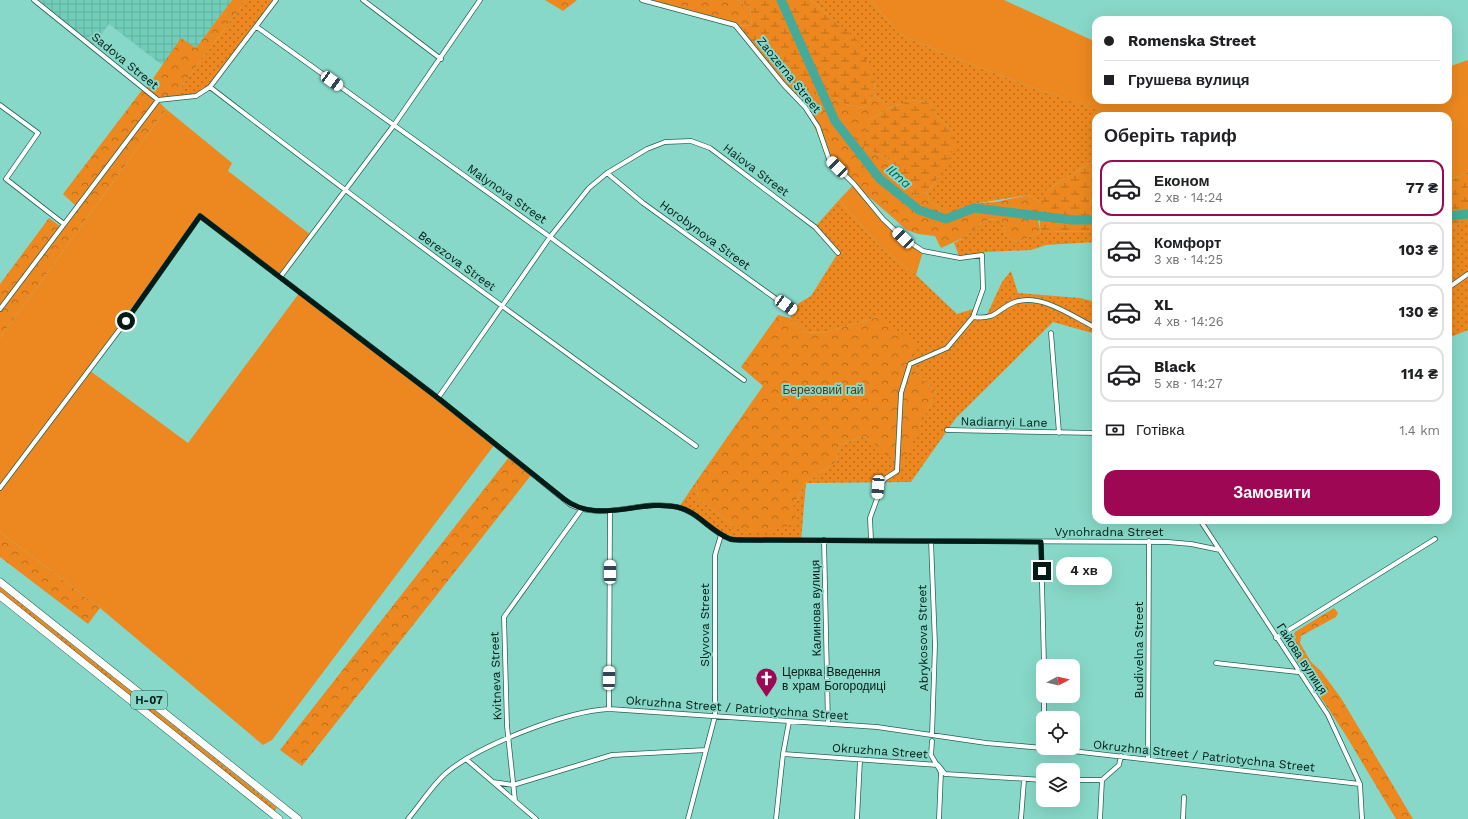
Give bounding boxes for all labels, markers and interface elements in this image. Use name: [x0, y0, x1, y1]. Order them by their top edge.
street label: Sadova Street: [89, 30, 161, 92]
text: Romenska Street: [1128, 32, 1256, 50]
street label: Zaozerna Street: [754, 34, 824, 116]
car: [319, 69, 345, 93]
text: Грушева вулиця: [1128, 71, 1249, 89]
text: Оберіть тариф: [1104, 125, 1237, 146]
street label: Haiova Street: [720, 141, 792, 199]
car: [824, 154, 850, 180]
street label: Malynova Street: [464, 161, 550, 227]
water label: Ilma: [883, 162, 914, 191]
icon: car: [1106, 170, 1142, 206]
text: Економ: [1154, 172, 1210, 190]
text: 77 ₴: [1406, 179, 1438, 197]
text: 2 хв · 14:24: [1154, 190, 1223, 205]
street label: Horobynova Street: [657, 197, 753, 273]
car: [890, 225, 916, 251]
street label: Berezova Street: [415, 228, 499, 294]
icon: car: [1106, 232, 1142, 268]
text: Комфорт: [1154, 234, 1221, 252]
text: 103 ₴: [1399, 241, 1438, 259]
text: 3 хв · 14:25: [1154, 252, 1223, 267]
car: [773, 293, 799, 317]
icon: car: [1106, 294, 1142, 330]
text: XL: [1154, 296, 1173, 314]
text: 130 ₴: [1399, 303, 1438, 321]
route start: [117, 312, 135, 330]
text: 4 хв · 14:26: [1154, 314, 1224, 329]
icon: car: [1106, 356, 1142, 392]
text: Black: [1154, 358, 1196, 376]
text: 114 ₴: [1401, 365, 1438, 383]
text: 5 хв · 14:27: [1154, 376, 1222, 391]
park label: Березовий гай: [782, 383, 864, 397]
street label: Nadiarnyi Lane: [960, 414, 1048, 430]
icon: cash: [1104, 419, 1126, 441]
text: Готівка: [1136, 421, 1185, 439]
text: 1.4 km: [1399, 423, 1440, 438]
button: Замовити: [1104, 470, 1440, 516]
car: [871, 475, 885, 499]
street label: Vynohradna Street: [1054, 525, 1164, 539]
callout: 4 хв: [1056, 557, 1112, 585]
car: [604, 560, 616, 584]
street label: Калинова вулиця: [808, 560, 824, 656]
route end: [1033, 562, 1051, 580]
text: 4 хв: [1070, 563, 1098, 578]
street label: Slyvova Street: [698, 583, 712, 667]
street label: Abrykosova Street: [915, 585, 931, 691]
street label: Budivelna Street: [1132, 602, 1146, 698]
street label: Гайова вулиця: [1274, 621, 1330, 697]
street label: Kvitneva Street: [487, 631, 505, 721]
north arrow: [1036, 659, 1080, 703]
map controls: [1036, 659, 1080, 807]
place label: Церква Введення в храм Богородиці: [782, 665, 886, 693]
car: [603, 666, 615, 690]
church icon: Церква Введення в храм Богородиці: [753, 666, 779, 699]
road number: Н-07: [131, 691, 167, 709]
street label: Okruzhna Street / Patriotychna Street: [625, 693, 849, 723]
button: locate: [1036, 711, 1080, 755]
street label: Okruzhna Street / Patriotychna Street: [1092, 737, 1316, 775]
street label: Okruzhna Street: [832, 741, 928, 761]
button: layers: [1036, 763, 1080, 807]

